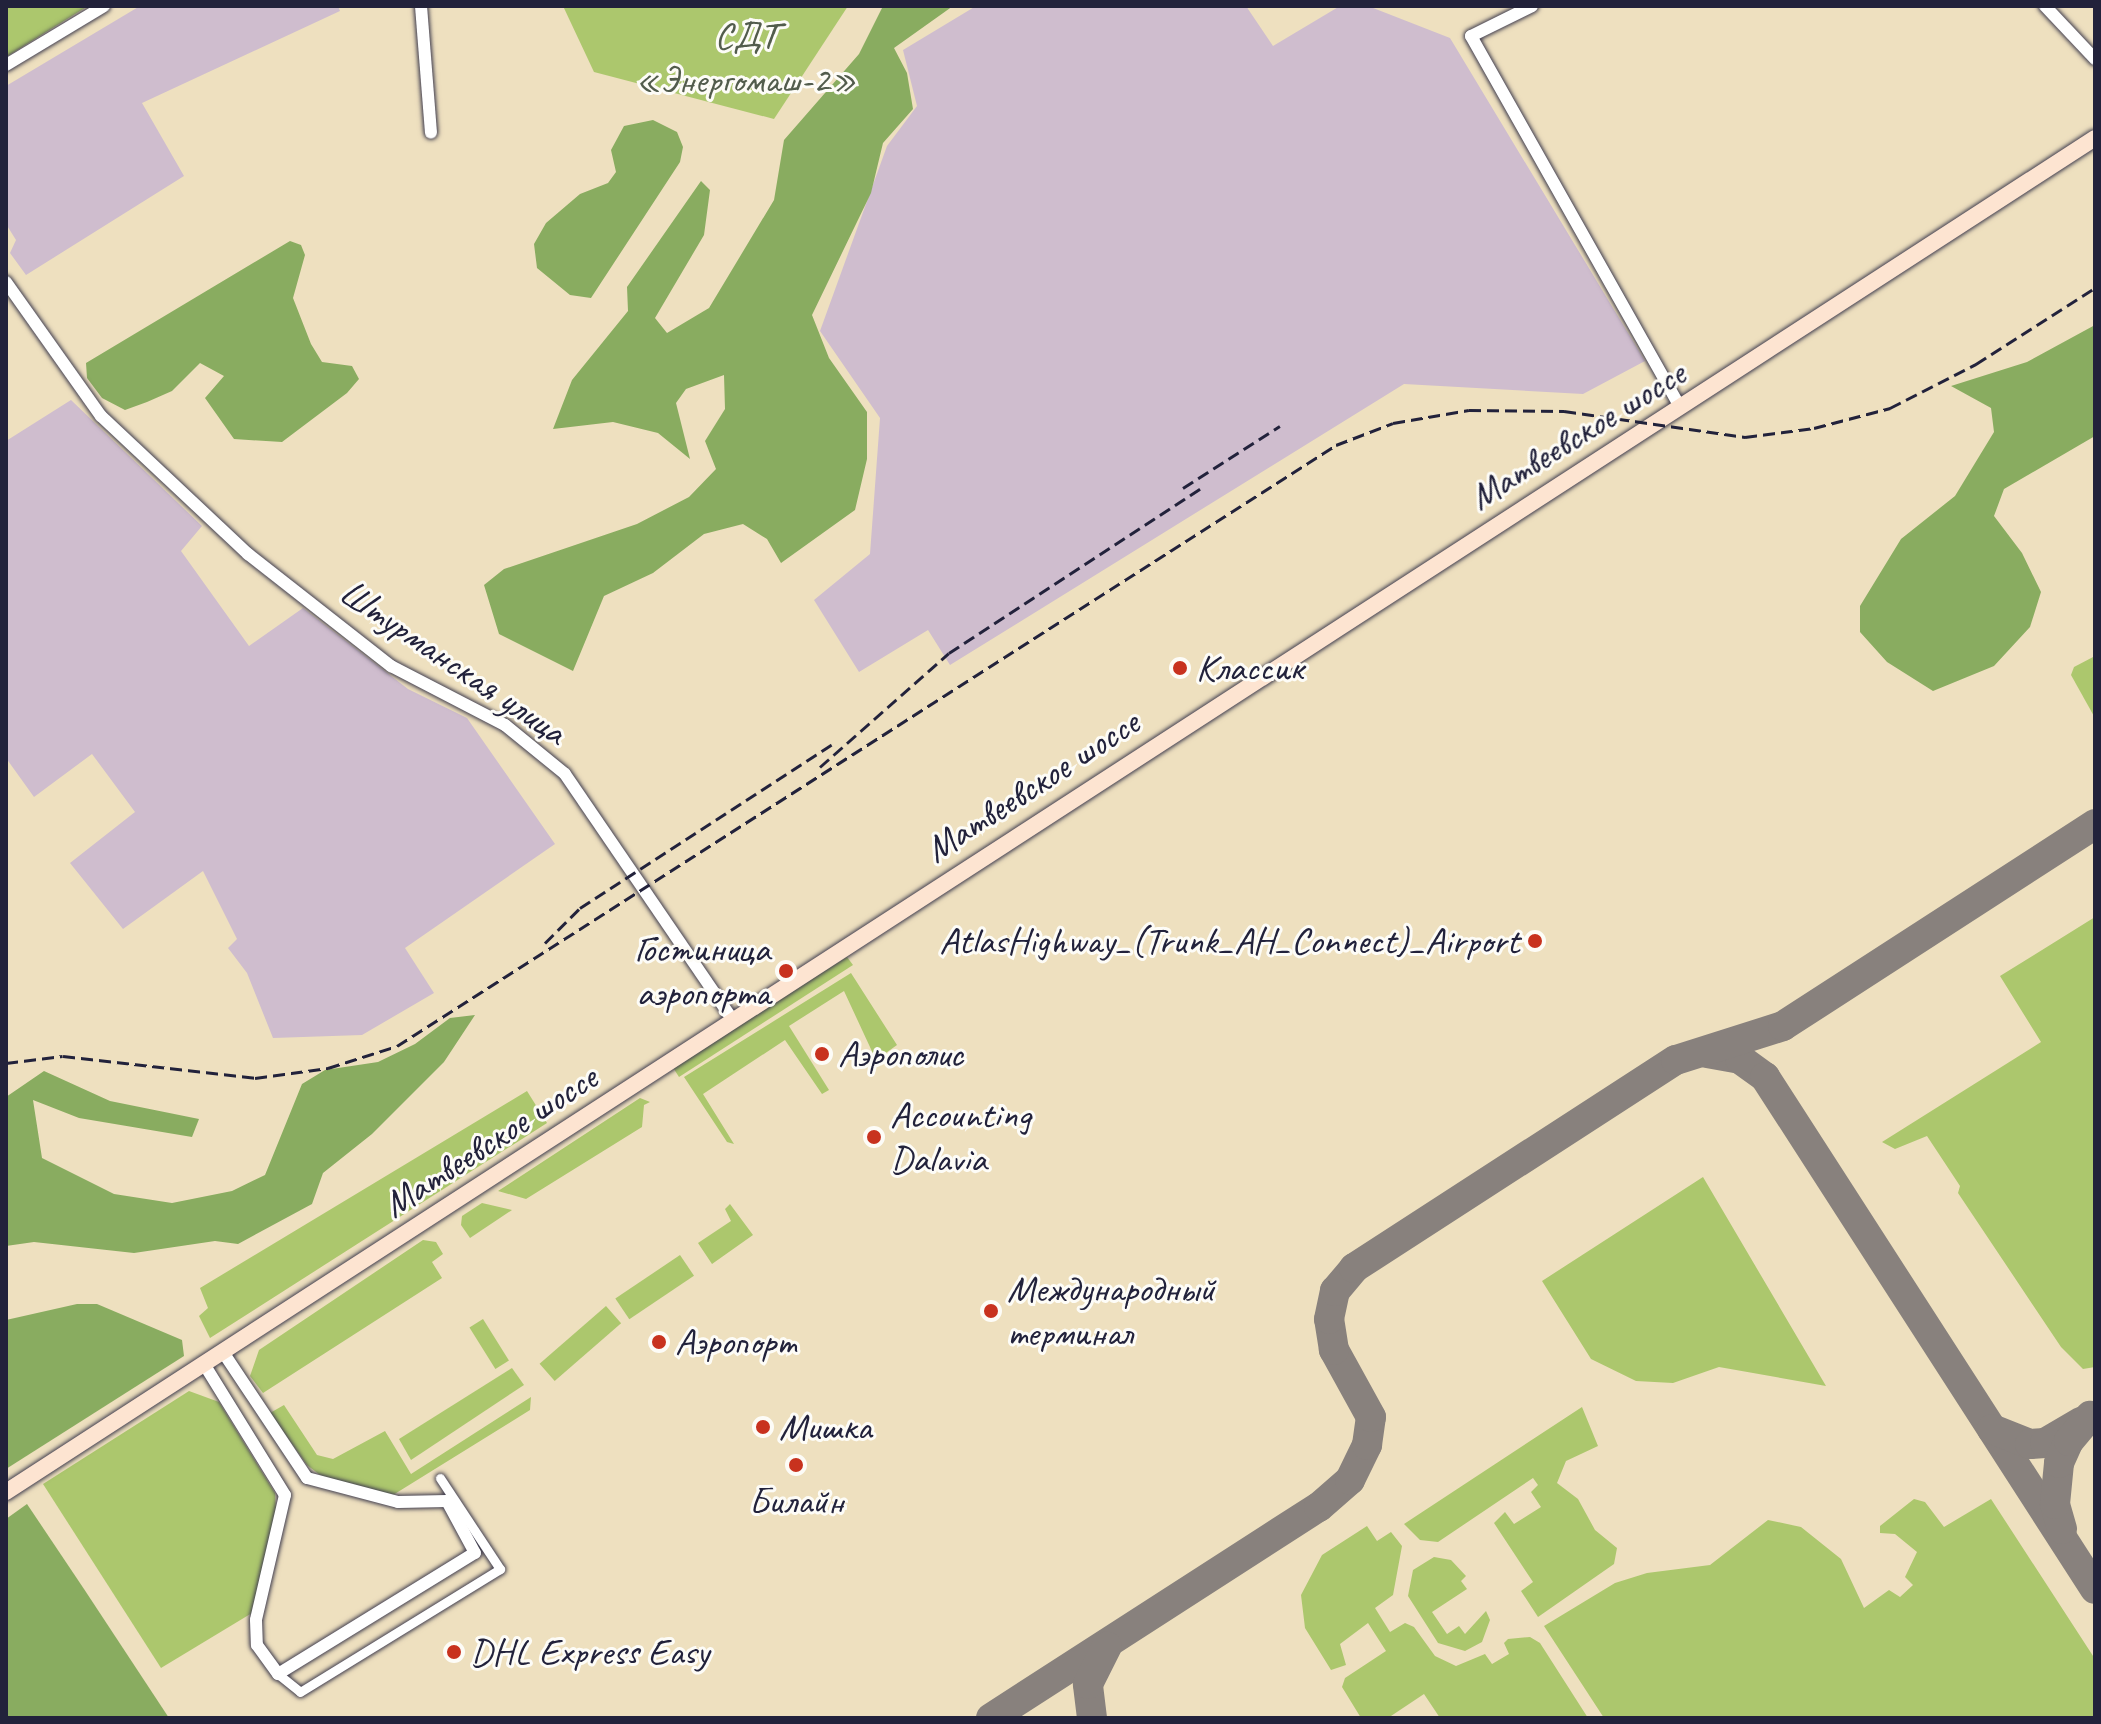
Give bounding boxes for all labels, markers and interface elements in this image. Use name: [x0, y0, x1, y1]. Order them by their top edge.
park label: СДТ «Энергомаш-2»: [636, 13, 856, 102]
street label: Матвеевское шоссе: [1460, 350, 1694, 520]
street label: Штурманская улица: [330, 569, 576, 755]
place label: Классик: [1196, 645, 1303, 691]
marker: Классик: [1171, 659, 1189, 677]
street label: Матвеевское шоссе: [915, 699, 1149, 873]
place label: AtlasHighway_(Trunk_AH_Connect)_Airport: [939, 918, 1519, 964]
place label: Гостиница аэропорта: [634, 926, 770, 1016]
marker: AtlasHighway_(Trunk_AH_Connect)_Airport: [1526, 932, 1544, 950]
marker: Гостиница аэропорта: [777, 962, 795, 980]
place label: Аэрополис: [838, 1031, 963, 1077]
marker: Аэрополис: [813, 1045, 831, 1063]
street label: Матвеевское шоссе: [373, 1054, 607, 1228]
place label: Accounting Dalavia: [890, 1092, 1031, 1182]
marker: Accounting Dalavia: [865, 1128, 883, 1146]
place label: Международный терминал: [1007, 1266, 1215, 1356]
marker: Международный терминал: [982, 1302, 1000, 1320]
place label: Аэропорт: [675, 1319, 795, 1365]
marker: Аэропорт: [650, 1333, 668, 1351]
place label: Мишка: [779, 1404, 872, 1450]
marker: Мишка: [754, 1418, 772, 1436]
marker: Билайн: [787, 1456, 805, 1474]
place label: Билайн: [749, 1478, 843, 1524]
place label: DHL Express Easy: [470, 1629, 710, 1675]
marker: DHL Express Easy: [445, 1643, 463, 1661]

